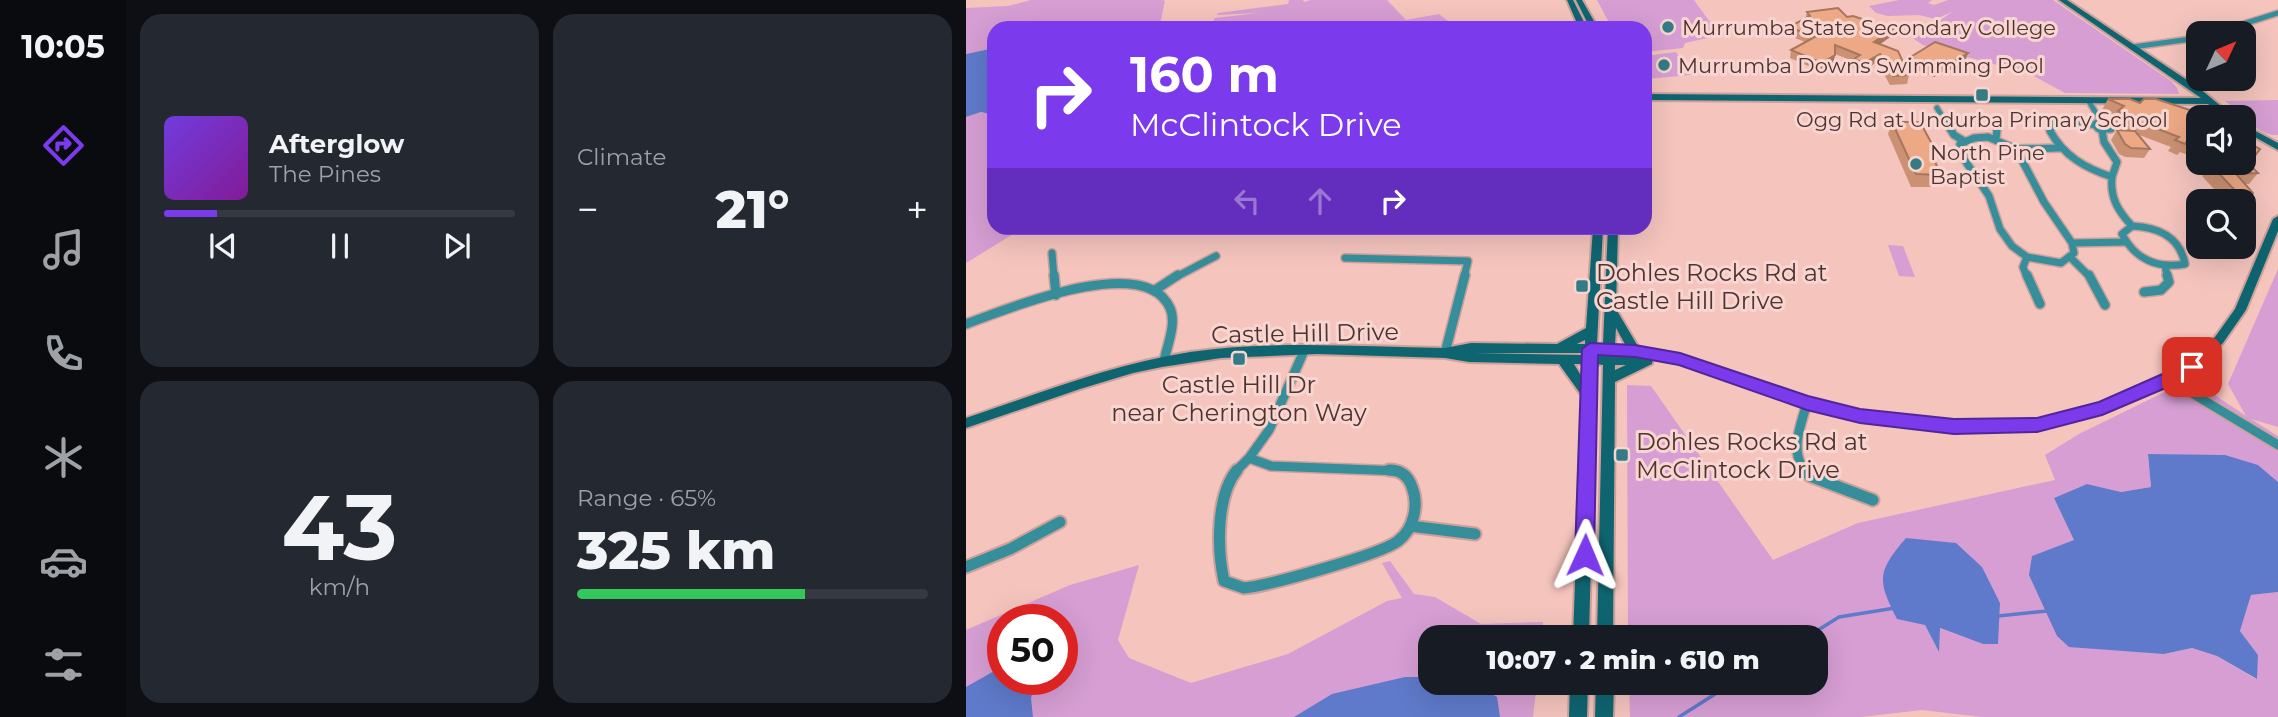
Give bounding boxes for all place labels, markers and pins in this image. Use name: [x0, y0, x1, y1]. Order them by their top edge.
place label: Murrumba State Secondary College: [1682, 15, 2056, 40]
marker: Murrumba State Secondary College: [1660, 19, 1676, 35]
place label: Murrumba Downs Swimming Pool: [1678, 53, 2044, 78]
marker: Murrumba Downs Swimming Pool: [1656, 57, 1672, 73]
marker: Ogg Rd at Undurba Primary School: [1974, 87, 1990, 103]
place label: Ogg Rd at Undurba Primary School: [1796, 107, 2168, 132]
place label: North Pine Baptist: [1930, 140, 2045, 189]
marker: North Pine Baptist: [1908, 156, 1924, 172]
place label: Dohles Rocks Rd at Castle Hill Drive: [1596, 258, 1828, 315]
marker: Dohles Rocks Rd at Castle Hill Drive: [1574, 278, 1590, 294]
pin: [2162, 337, 2222, 397]
marker: Castle Hill Dr near Cherington Way: [1231, 351, 1247, 367]
place label: Castle Hill Dr near Cherington Way: [1111, 370, 1367, 427]
place label: Dohles Rocks Rd at McClintock Drive: [1636, 427, 1868, 484]
marker: Dohles Rocks Rd at McClintock Drive: [1614, 447, 1630, 463]

